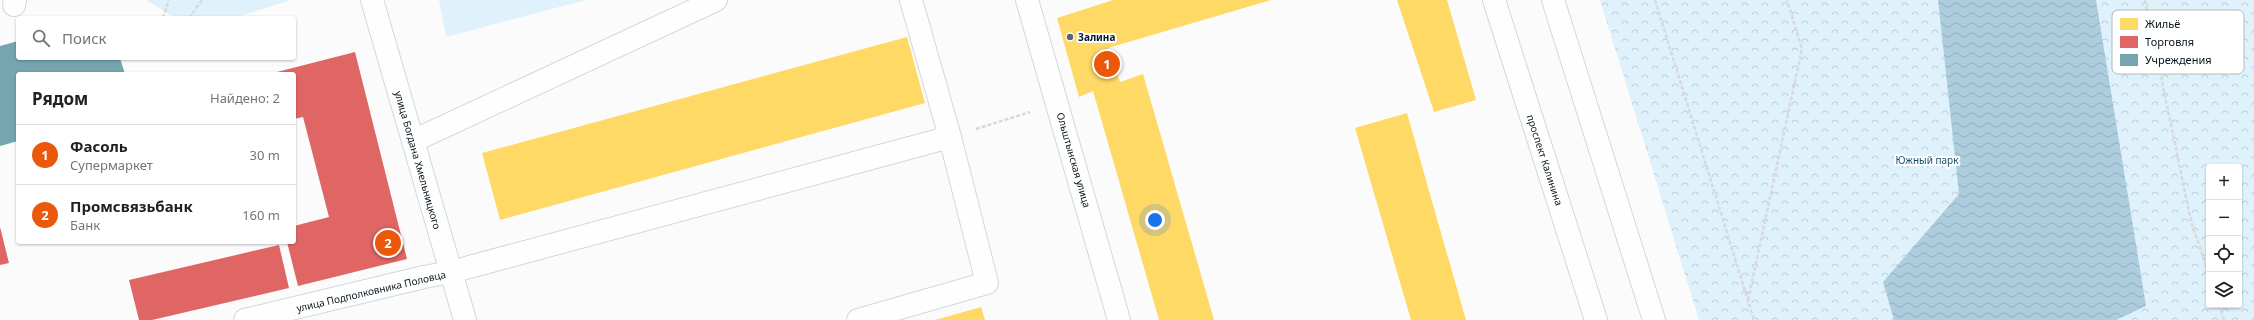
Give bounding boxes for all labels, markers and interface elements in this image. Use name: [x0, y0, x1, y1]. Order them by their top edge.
legend: [2112, 10, 2244, 74]
search box: [16, 16, 296, 60]
text: Жильё: [2145, 16, 2180, 31]
icon: search: [30, 27, 52, 49]
text: Поиск: [62, 28, 107, 48]
place label: Залина: [1078, 30, 1115, 44]
marker: Залина: [1065, 32, 1075, 42]
text: Торговля: [2145, 34, 2194, 49]
pin: 1: [1094, 49, 1120, 79]
text: Учреждения: [2145, 52, 2212, 67]
text: Рядом: [32, 87, 88, 110]
text: Найдено: 2: [210, 89, 280, 107]
street label: улица Богдана Хмельницкого: [392, 89, 444, 231]
street label: Ольштынская улица: [1054, 111, 1094, 209]
street label: проспект Калинина: [1524, 113, 1566, 207]
text: Фасоль: [70, 136, 128, 156]
text: 1: [41, 146, 49, 164]
text: 30 m: [250, 146, 280, 164]
park label: Южный парк: [1896, 153, 1959, 167]
text: Супермаркет: [70, 156, 153, 174]
map controls: [2206, 164, 2242, 308]
button: +: [2206, 164, 2242, 200]
text: Промсвязьбанк: [70, 196, 193, 216]
button: −: [2206, 200, 2242, 236]
text: 2: [41, 206, 49, 224]
text: 160 m: [242, 206, 280, 224]
your location: [1145, 210, 1165, 230]
text: Банк: [70, 216, 100, 234]
pin: 2: [375, 228, 401, 258]
button: locate: [2206, 236, 2242, 272]
street label: улица Подполковника Половца: [295, 267, 447, 315]
button: layers: [2206, 272, 2242, 308]

